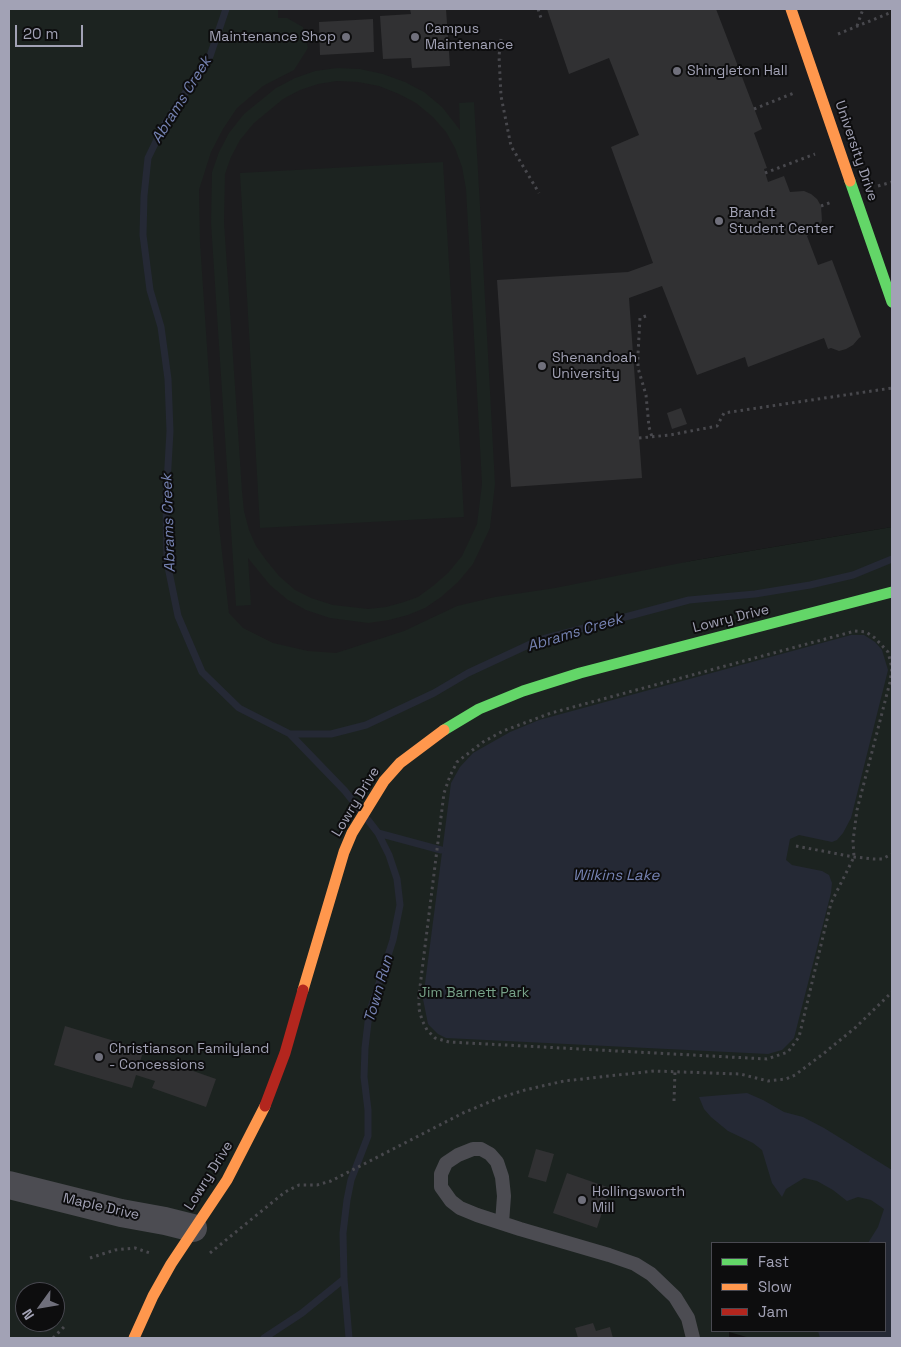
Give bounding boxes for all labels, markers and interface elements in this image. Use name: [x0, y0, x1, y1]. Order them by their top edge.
scale bar: [18, 15, 85, 47]
place label: Campus Maintenance: [425, 21, 513, 54]
text: 20 m: [23, 24, 58, 43]
place label: Maintenance Shop: [209, 29, 336, 45]
marker: Maintenance Shop: [340, 31, 352, 43]
marker: Campus Maintenance: [409, 31, 421, 43]
water label: Abrams Creek: [148, 53, 216, 147]
place label: Shingleton Hall: [687, 63, 788, 79]
marker: Shingleton Hall: [671, 65, 683, 77]
street label: University Drive: [831, 99, 881, 203]
place label: Brandt Student Center: [729, 205, 834, 238]
marker: Brandt Student Center: [713, 215, 725, 227]
place label: Shenandoah University: [552, 350, 637, 382]
marker: Shenandoah University: [536, 360, 548, 372]
water label: Abrams Creek: [158, 473, 180, 573]
street label: Lowry Drive: [691, 601, 771, 637]
water label: Abrams Creek: [525, 610, 625, 656]
street label: Lowry Drive: [329, 764, 383, 840]
water label: Wilkins Lake: [573, 867, 659, 885]
water label: Town Run: [361, 953, 397, 1025]
park label: Jim Barnett Park: [419, 985, 529, 1001]
place label: Christianson Familyland - Concessions: [109, 1041, 269, 1074]
marker: Christianson Familyland - Concessions: [93, 1051, 105, 1063]
street label: Lowry Drive: [181, 1138, 237, 1214]
place label: Hollingsworth Mill: [592, 1184, 685, 1216]
street label: Maple Drive: [61, 1190, 141, 1224]
marker: Hollingsworth Mill: [576, 1194, 588, 1206]
legend: [711, 1242, 886, 1332]
text: Fast: [758, 1252, 789, 1271]
text: Slow: [758, 1277, 792, 1296]
north arrow: [15, 1282, 65, 1332]
text: Jam: [758, 1302, 788, 1321]
text: N: [18, 1306, 38, 1323]

